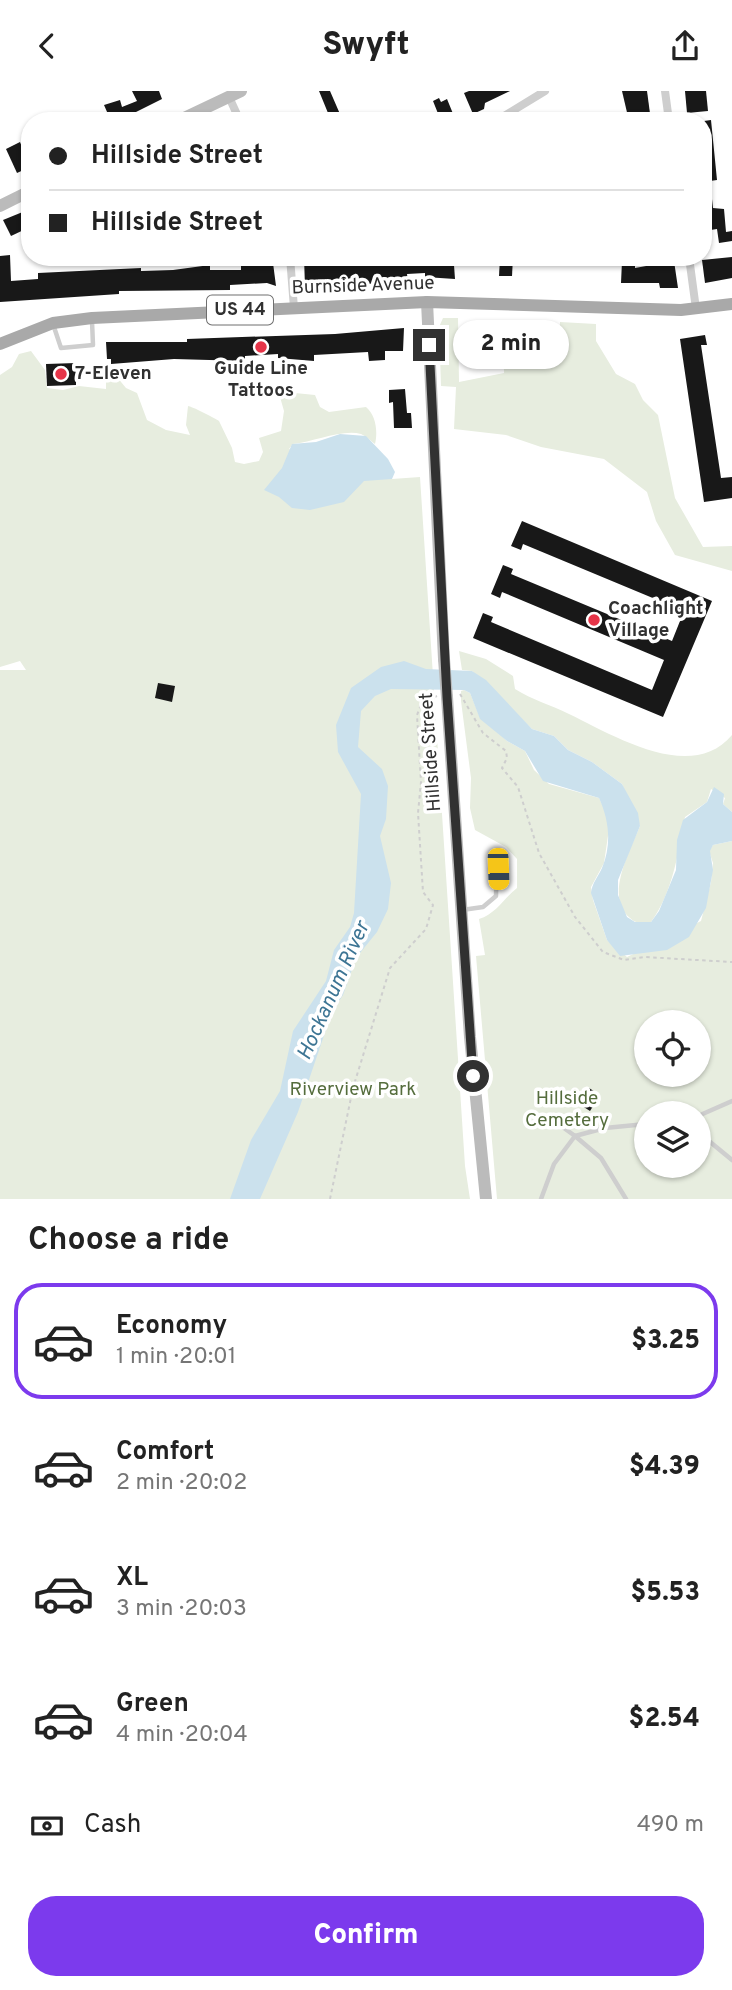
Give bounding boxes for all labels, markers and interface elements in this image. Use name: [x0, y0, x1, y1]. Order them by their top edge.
text: Swyft: [322, 26, 410, 66]
icon: back: [28, 27, 66, 65]
icon: share: [666, 27, 704, 65]
text: Hillside Street: [91, 140, 263, 173]
text: Hillside Street: [91, 207, 263, 240]
street label: Burnside Avenue: [291, 272, 435, 300]
road number: US 44: [207, 295, 273, 324]
callout: 2 min: [453, 321, 569, 369]
route end: [413, 329, 445, 361]
text: 2 min: [481, 330, 541, 359]
marker: Guide Line Tattoos: [253, 339, 269, 355]
place label: Guide Line Tattoos: [214, 357, 308, 403]
place label: 7-Eleven: [75, 362, 152, 386]
marker: 7-Eleven: [53, 366, 69, 382]
place label: Coachlight Village: [608, 597, 703, 643]
marker: Coachlight Village: [586, 612, 602, 628]
street label: Hillside Street: [415, 692, 447, 812]
car: [487, 848, 510, 890]
water label: Hockanum River: [291, 916, 377, 1065]
map controls: [634, 1010, 711, 1178]
button: locate: [634, 1010, 711, 1087]
route start: [457, 1060, 489, 1092]
park label: Riverview Park: [290, 1078, 416, 1102]
park label: Hillside Cemetery: [525, 1087, 609, 1133]
button: layers: [634, 1101, 711, 1178]
text: Choose a ride: [28, 1221, 229, 1261]
icon: car: [32, 1310, 95, 1373]
text: Economy: [116, 1310, 227, 1343]
text: $3.25: [631, 1325, 700, 1358]
text: 1 min · 20:01: [116, 1343, 236, 1372]
icon: car: [32, 1436, 95, 1499]
text: Comfort: [116, 1436, 214, 1469]
text: $4.39: [629, 1451, 700, 1484]
text: 2 min · 20:02: [116, 1469, 247, 1498]
icon: car: [32, 1562, 95, 1625]
text: XL: [116, 1562, 148, 1595]
text: $5.53: [631, 1577, 700, 1610]
text: 3 min · 20:03: [116, 1595, 247, 1624]
icon: car: [32, 1688, 95, 1751]
text: Green: [116, 1688, 189, 1721]
text: $2.54: [629, 1703, 700, 1736]
text: 4 min · 20:04: [116, 1721, 248, 1750]
icon: cash: [28, 1807, 66, 1845]
text: Cash: [84, 1809, 141, 1842]
text: 490 m: [637, 1811, 704, 1840]
button: Confirm: [28, 1896, 704, 1976]

